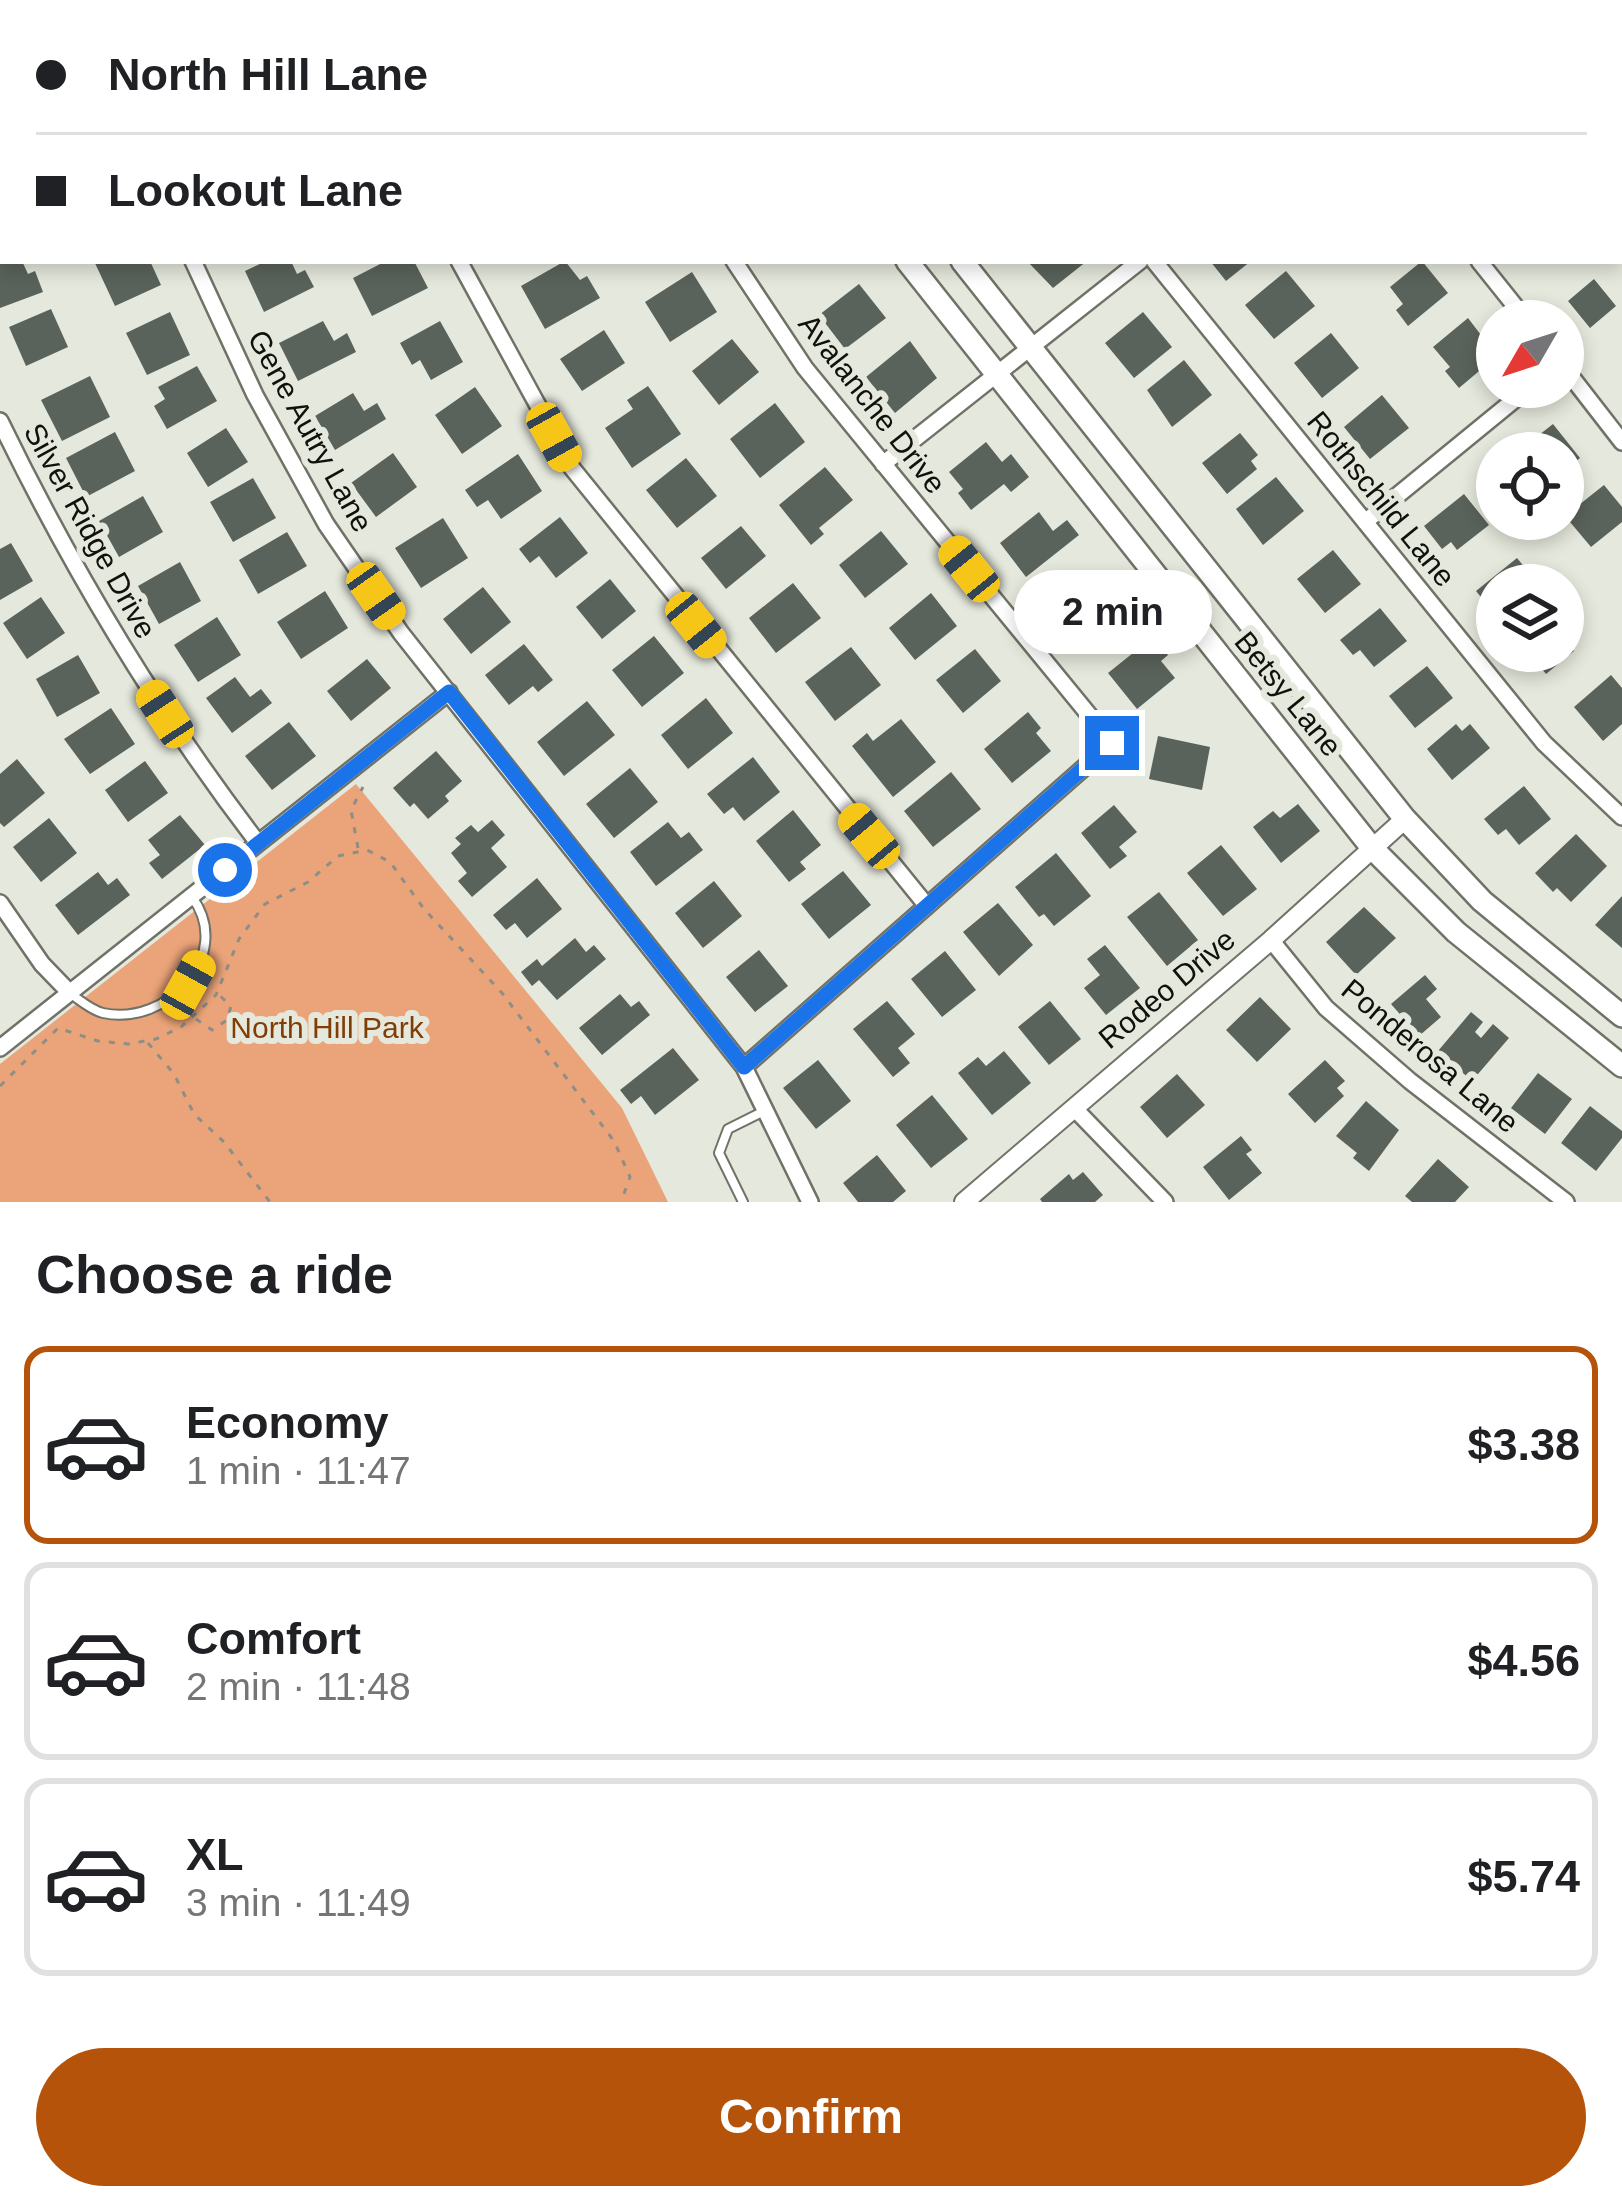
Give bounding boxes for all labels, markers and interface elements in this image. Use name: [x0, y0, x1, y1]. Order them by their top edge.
text: North Hill Lane: [108, 49, 428, 100]
text: Lookout Lane: [108, 165, 403, 216]
north arrow: [1476, 300, 1584, 408]
map controls: [1476, 300, 1584, 672]
street label: Avalanche Drive: [792, 308, 952, 500]
street label: Gene Autry Lane: [241, 324, 379, 537]
car: [521, 397, 587, 477]
street label: Rothschild Lane: [1301, 405, 1462, 593]
street label: Silver Ridge Drive: [18, 418, 163, 644]
button: locate: [1476, 432, 1584, 540]
car: [932, 530, 1006, 608]
car: [341, 556, 411, 636]
button: layers: [1476, 564, 1584, 672]
callout: 2 min: [1013, 569, 1211, 653]
car: [659, 586, 733, 664]
text: 2 min: [1062, 590, 1164, 633]
street label: Betsy Lane: [1228, 625, 1348, 762]
car: [130, 674, 200, 754]
route end: [1085, 716, 1139, 770]
car: [832, 797, 906, 875]
route start: [198, 843, 252, 897]
street label: Rodeo Drive: [1092, 922, 1241, 1055]
car: [155, 945, 221, 1025]
street label: Ponderosa Lane: [1335, 972, 1525, 1139]
park label: North Hill Park: [230, 1011, 425, 1044]
text: Choose a ride: [36, 1244, 393, 1304]
icon: car: [42, 1391, 150, 1499]
text: Economy: [186, 1397, 389, 1448]
text: $3.38: [1467, 1419, 1580, 1470]
text: 1 min · 11:47: [186, 1449, 411, 1492]
icon: car: [42, 1607, 150, 1715]
text: Comfort: [186, 1613, 361, 1664]
text: $4.56: [1467, 1635, 1580, 1686]
text: 2 min · 11:48: [186, 1665, 411, 1708]
icon: car: [42, 1823, 150, 1931]
text: XL: [186, 1829, 244, 1880]
text: $5.74: [1467, 1851, 1580, 1902]
text: 3 min · 11:49: [186, 1881, 411, 1924]
button: Confirm: [36, 2048, 1586, 2186]

